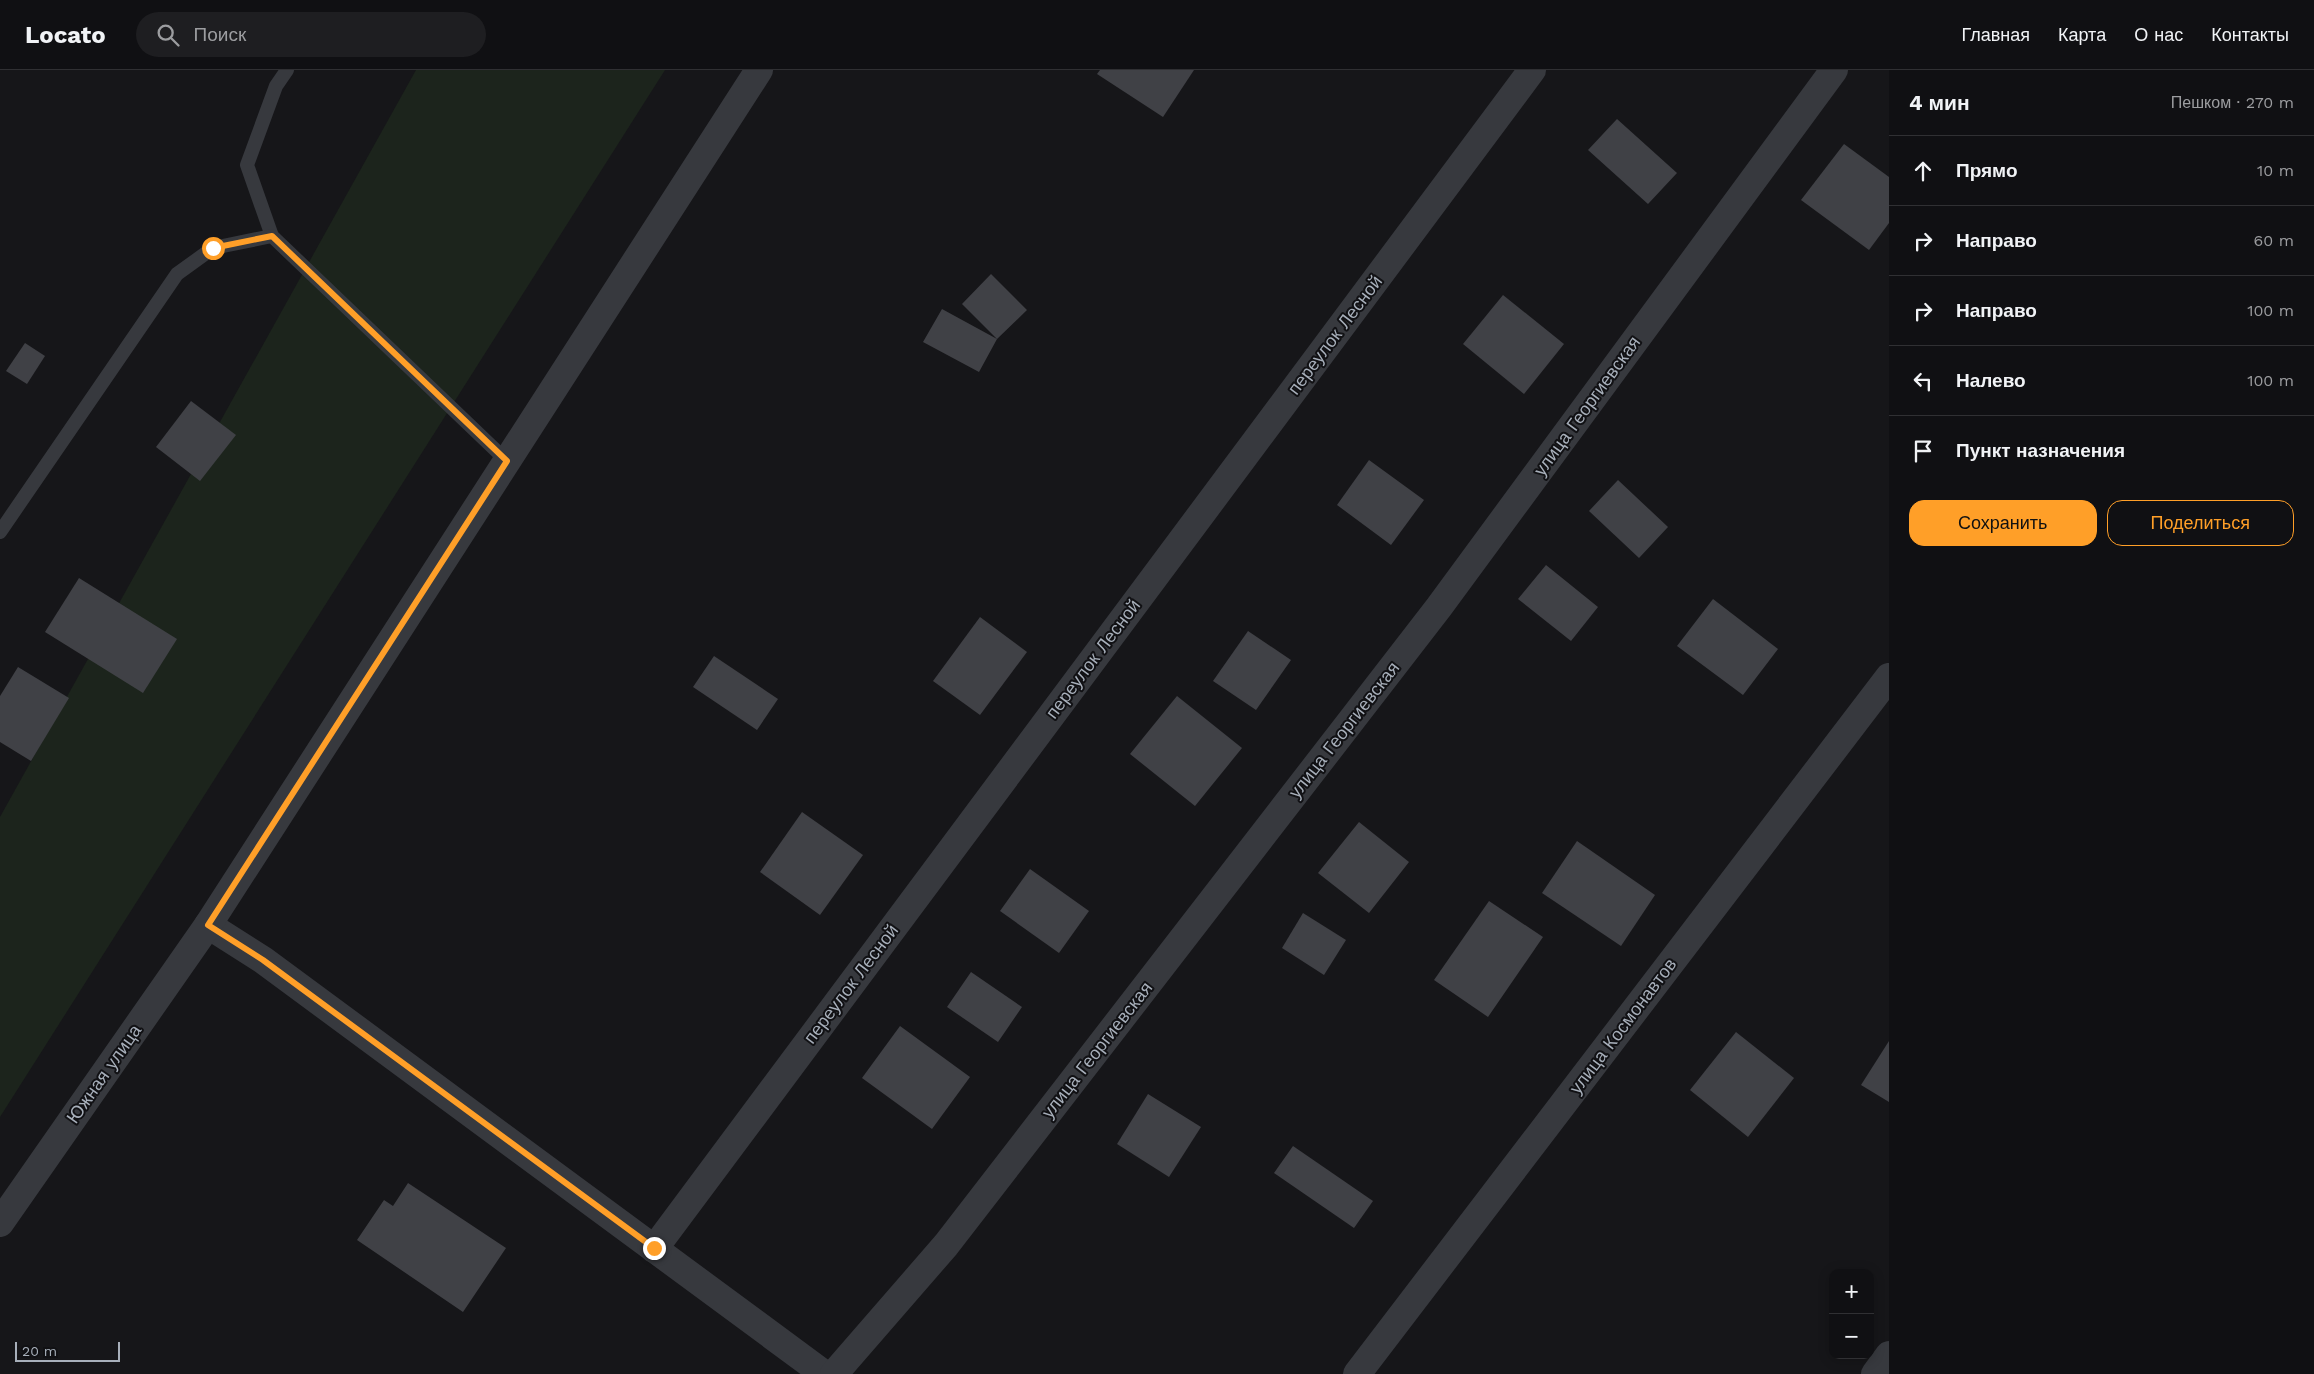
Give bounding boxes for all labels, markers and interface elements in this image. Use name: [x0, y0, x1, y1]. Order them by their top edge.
search box: [136, 12, 486, 57]
text: Locato: [25, 21, 106, 49]
icon: search: [154, 21, 182, 49]
text: Поиск: [194, 23, 246, 46]
text: Главная: [1961, 24, 2030, 45]
text: Карта: [2058, 24, 2106, 45]
text: О нас: [2134, 24, 2183, 45]
text: Контакты: [2211, 24, 2289, 45]
text: 4 мин: [1909, 90, 1970, 115]
text: Пешком · 270 m: [2171, 93, 2294, 112]
icon: ahead: [1909, 157, 1937, 185]
text: Прямо: [1956, 159, 2018, 182]
text: 10 m: [2257, 161, 2294, 180]
icon: right: [1909, 227, 1937, 255]
text: Направо: [1956, 229, 2037, 252]
text: 60 m: [2254, 231, 2294, 250]
route start: [202, 237, 225, 260]
street label: переулок Лесной: [1283, 271, 1386, 398]
icon: right: [1909, 297, 1937, 325]
text: Направо: [1956, 299, 2037, 322]
text: 100 m: [2247, 301, 2294, 320]
street label: улица Георгиевская: [1529, 332, 1644, 480]
icon: left: [1909, 367, 1937, 395]
text: Налево: [1956, 369, 2026, 392]
text: 100 m: [2247, 371, 2294, 390]
icon: arrive: [1909, 437, 1937, 465]
text: Пункт назначения: [1956, 439, 2125, 462]
button: Сохранить: [1909, 500, 2097, 546]
button: Поделиться: [2107, 500, 2294, 546]
street label: переулок Лесной: [1041, 595, 1144, 722]
street label: улица Георгиевская: [1284, 657, 1403, 802]
street label: переулок Лесной: [799, 920, 902, 1047]
street label: улица Космонавтов: [1565, 954, 1680, 1098]
street label: улица Георгиевская: [1037, 977, 1156, 1122]
street label: Южная улица: [62, 1020, 146, 1127]
route end: [643, 1237, 666, 1260]
map controls: [1829, 1269, 1874, 1359]
button: +: [1829, 1269, 1874, 1314]
button: −: [1829, 1314, 1874, 1359]
scale bar: [15, 1339, 120, 1362]
text: 20 m: [22, 1343, 57, 1359]

